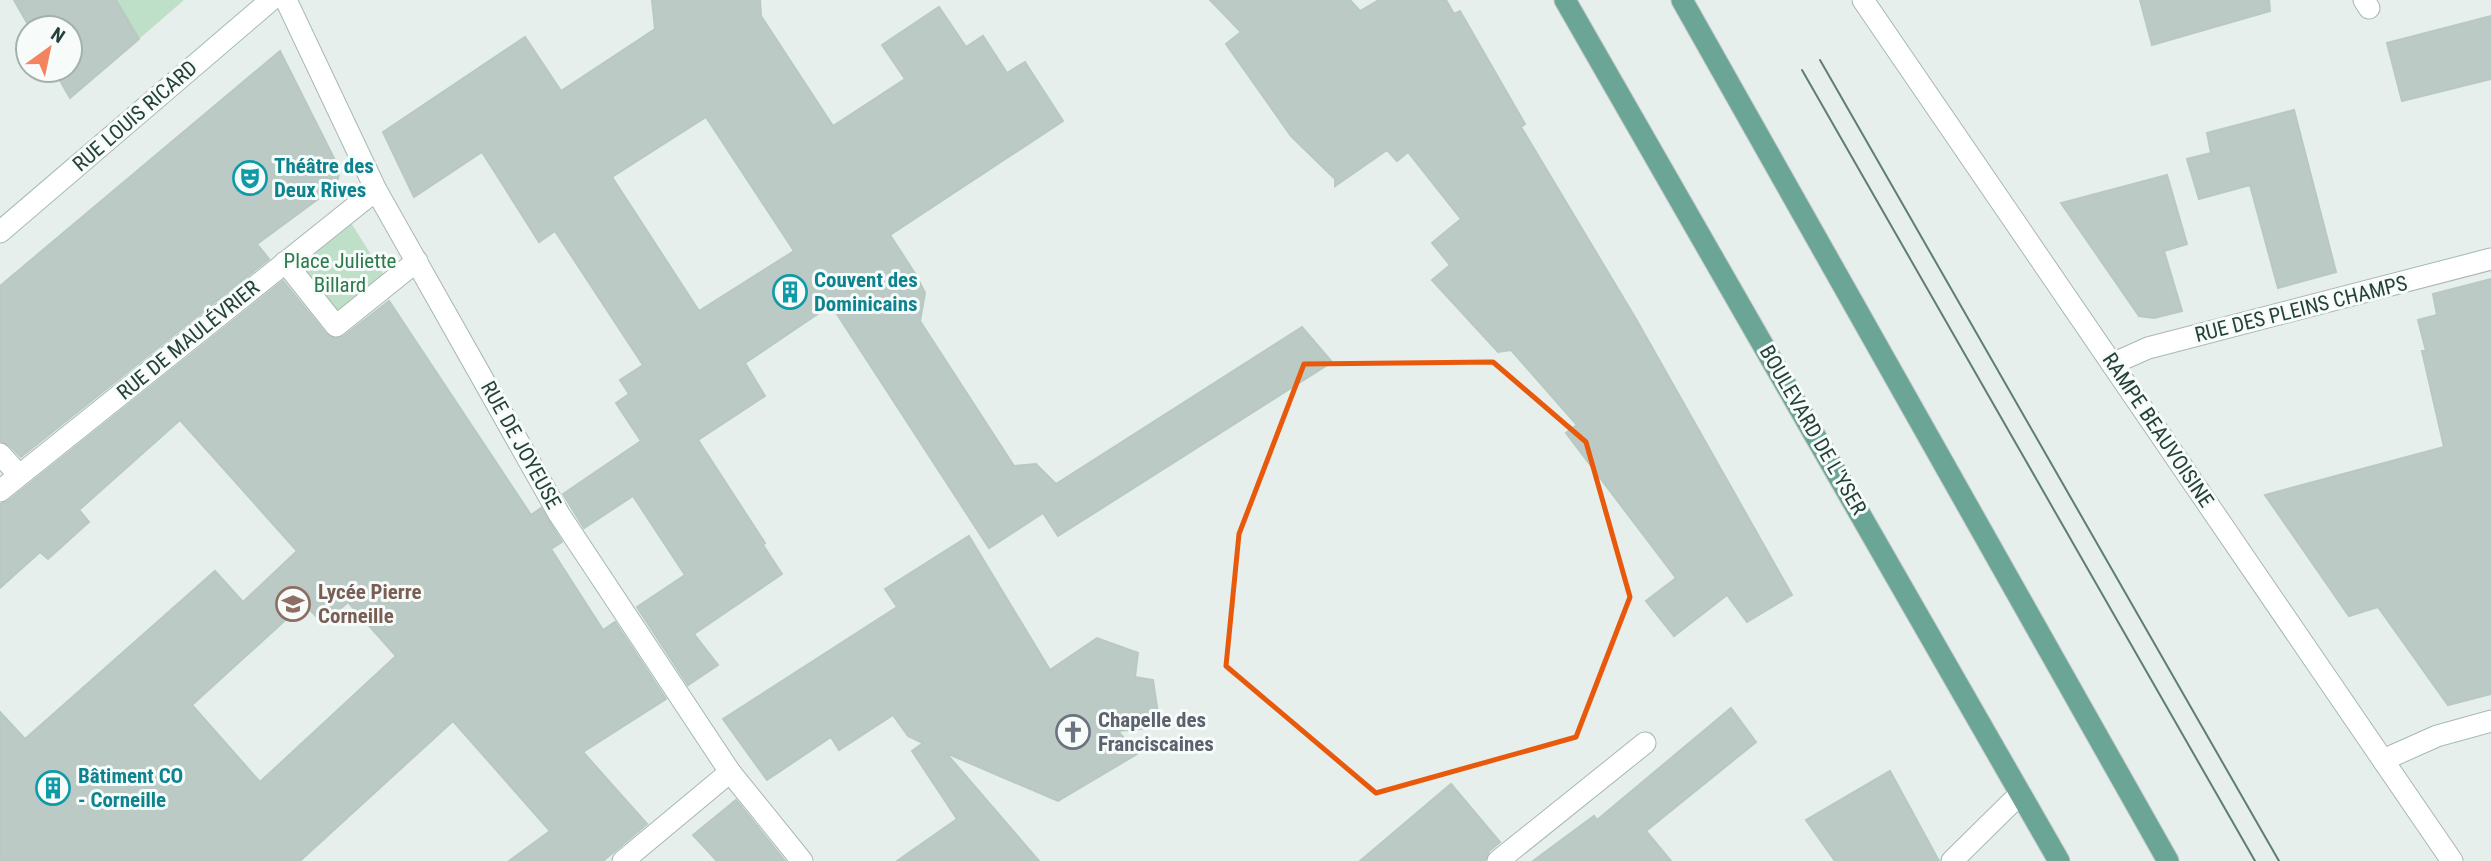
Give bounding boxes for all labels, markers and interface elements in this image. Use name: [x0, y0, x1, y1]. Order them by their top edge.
north arrow: [14, 14, 84, 84]
text: N: [47, 22, 69, 48]
street label: RUE LOUIS RICARD: [68, 56, 202, 176]
place label: Théâtre des Deux Rives: [274, 154, 374, 202]
theatre icon: Théâtre des Deux Rives: [231, 159, 269, 197]
park label: Place Juliette Billard: [284, 249, 397, 297]
place label: Couvent des Dominicains: [814, 268, 918, 316]
street label: RUE DES PLEINS CHAMPS: [2192, 271, 2410, 347]
building icon: Couvent des Dominicains: [771, 273, 809, 311]
street label: RUE DE MAULÉVRIER: [112, 275, 264, 405]
street label: BOULEVARD DE L'YSER: [1755, 341, 1871, 519]
street label: RAMPE BEAUVOISINE: [2098, 348, 2218, 512]
street label: RUE DE JOYEUSE: [476, 377, 566, 513]
place label: Lycée Pierre Corneille: [318, 580, 422, 628]
school or university icon: Lycée Pierre Corneille: [274, 585, 312, 623]
place label: Chapelle des Franciscaines: [1098, 708, 1214, 756]
church icon: Chapelle des Franciscaines: [1054, 713, 1092, 751]
place label: Bâtiment CO - Corneille: [78, 764, 183, 812]
building icon: Bâtiment CO - Corneille: [34, 769, 72, 807]

